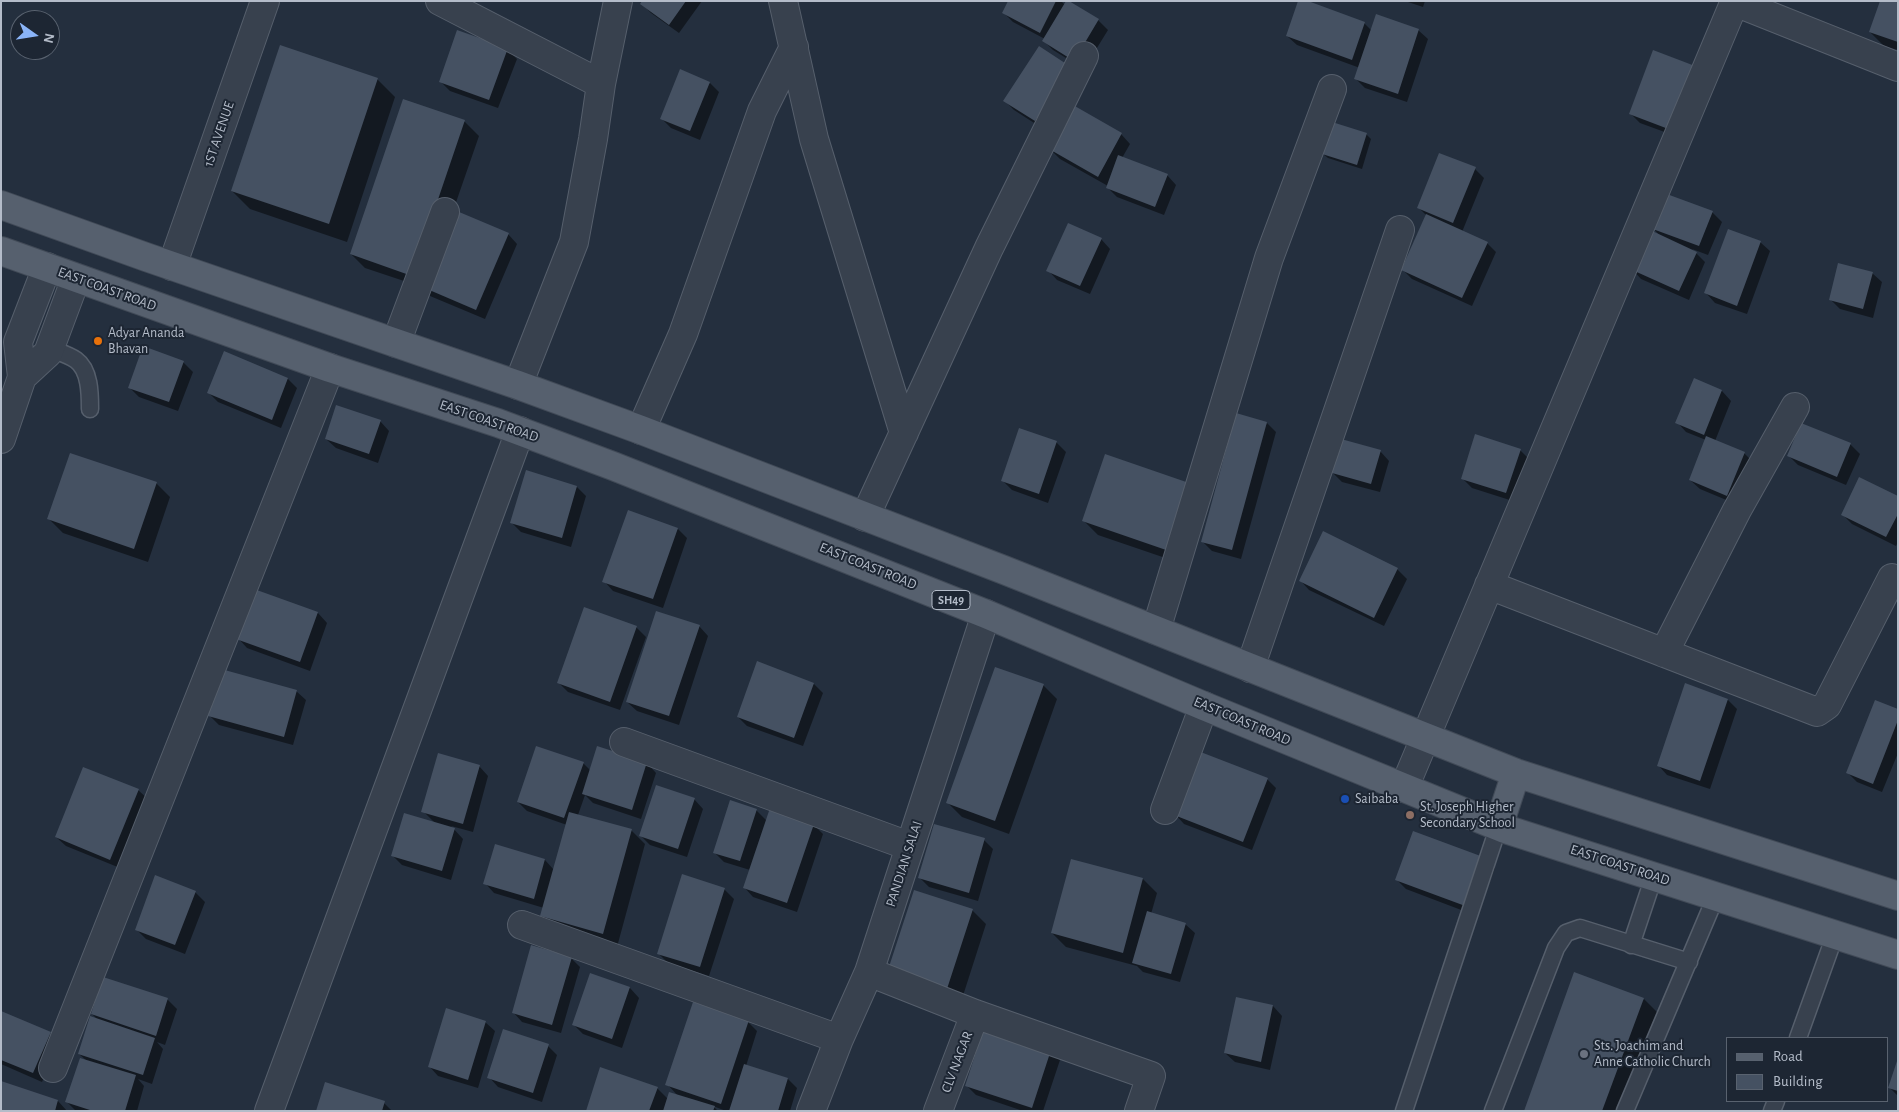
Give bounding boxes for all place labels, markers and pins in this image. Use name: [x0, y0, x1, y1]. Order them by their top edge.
place label: Adyar Ananda Bhavan: [108, 325, 184, 358]
marker: Adyar Ananda Bhavan: [92, 335, 104, 347]
place label: Saibaba: [1355, 791, 1399, 807]
marker: Saibaba: [1339, 793, 1351, 805]
place label: St. Joseph Higher Secondary School: [1420, 799, 1515, 832]
marker: St. Joseph Higher Secondary School: [1404, 809, 1416, 821]
place label: Sts. Joachim and Anne Catholic Church: [1594, 1038, 1711, 1070]
marker: Sts. Joachim and Anne Catholic Church: [1578, 1048, 1590, 1060]

